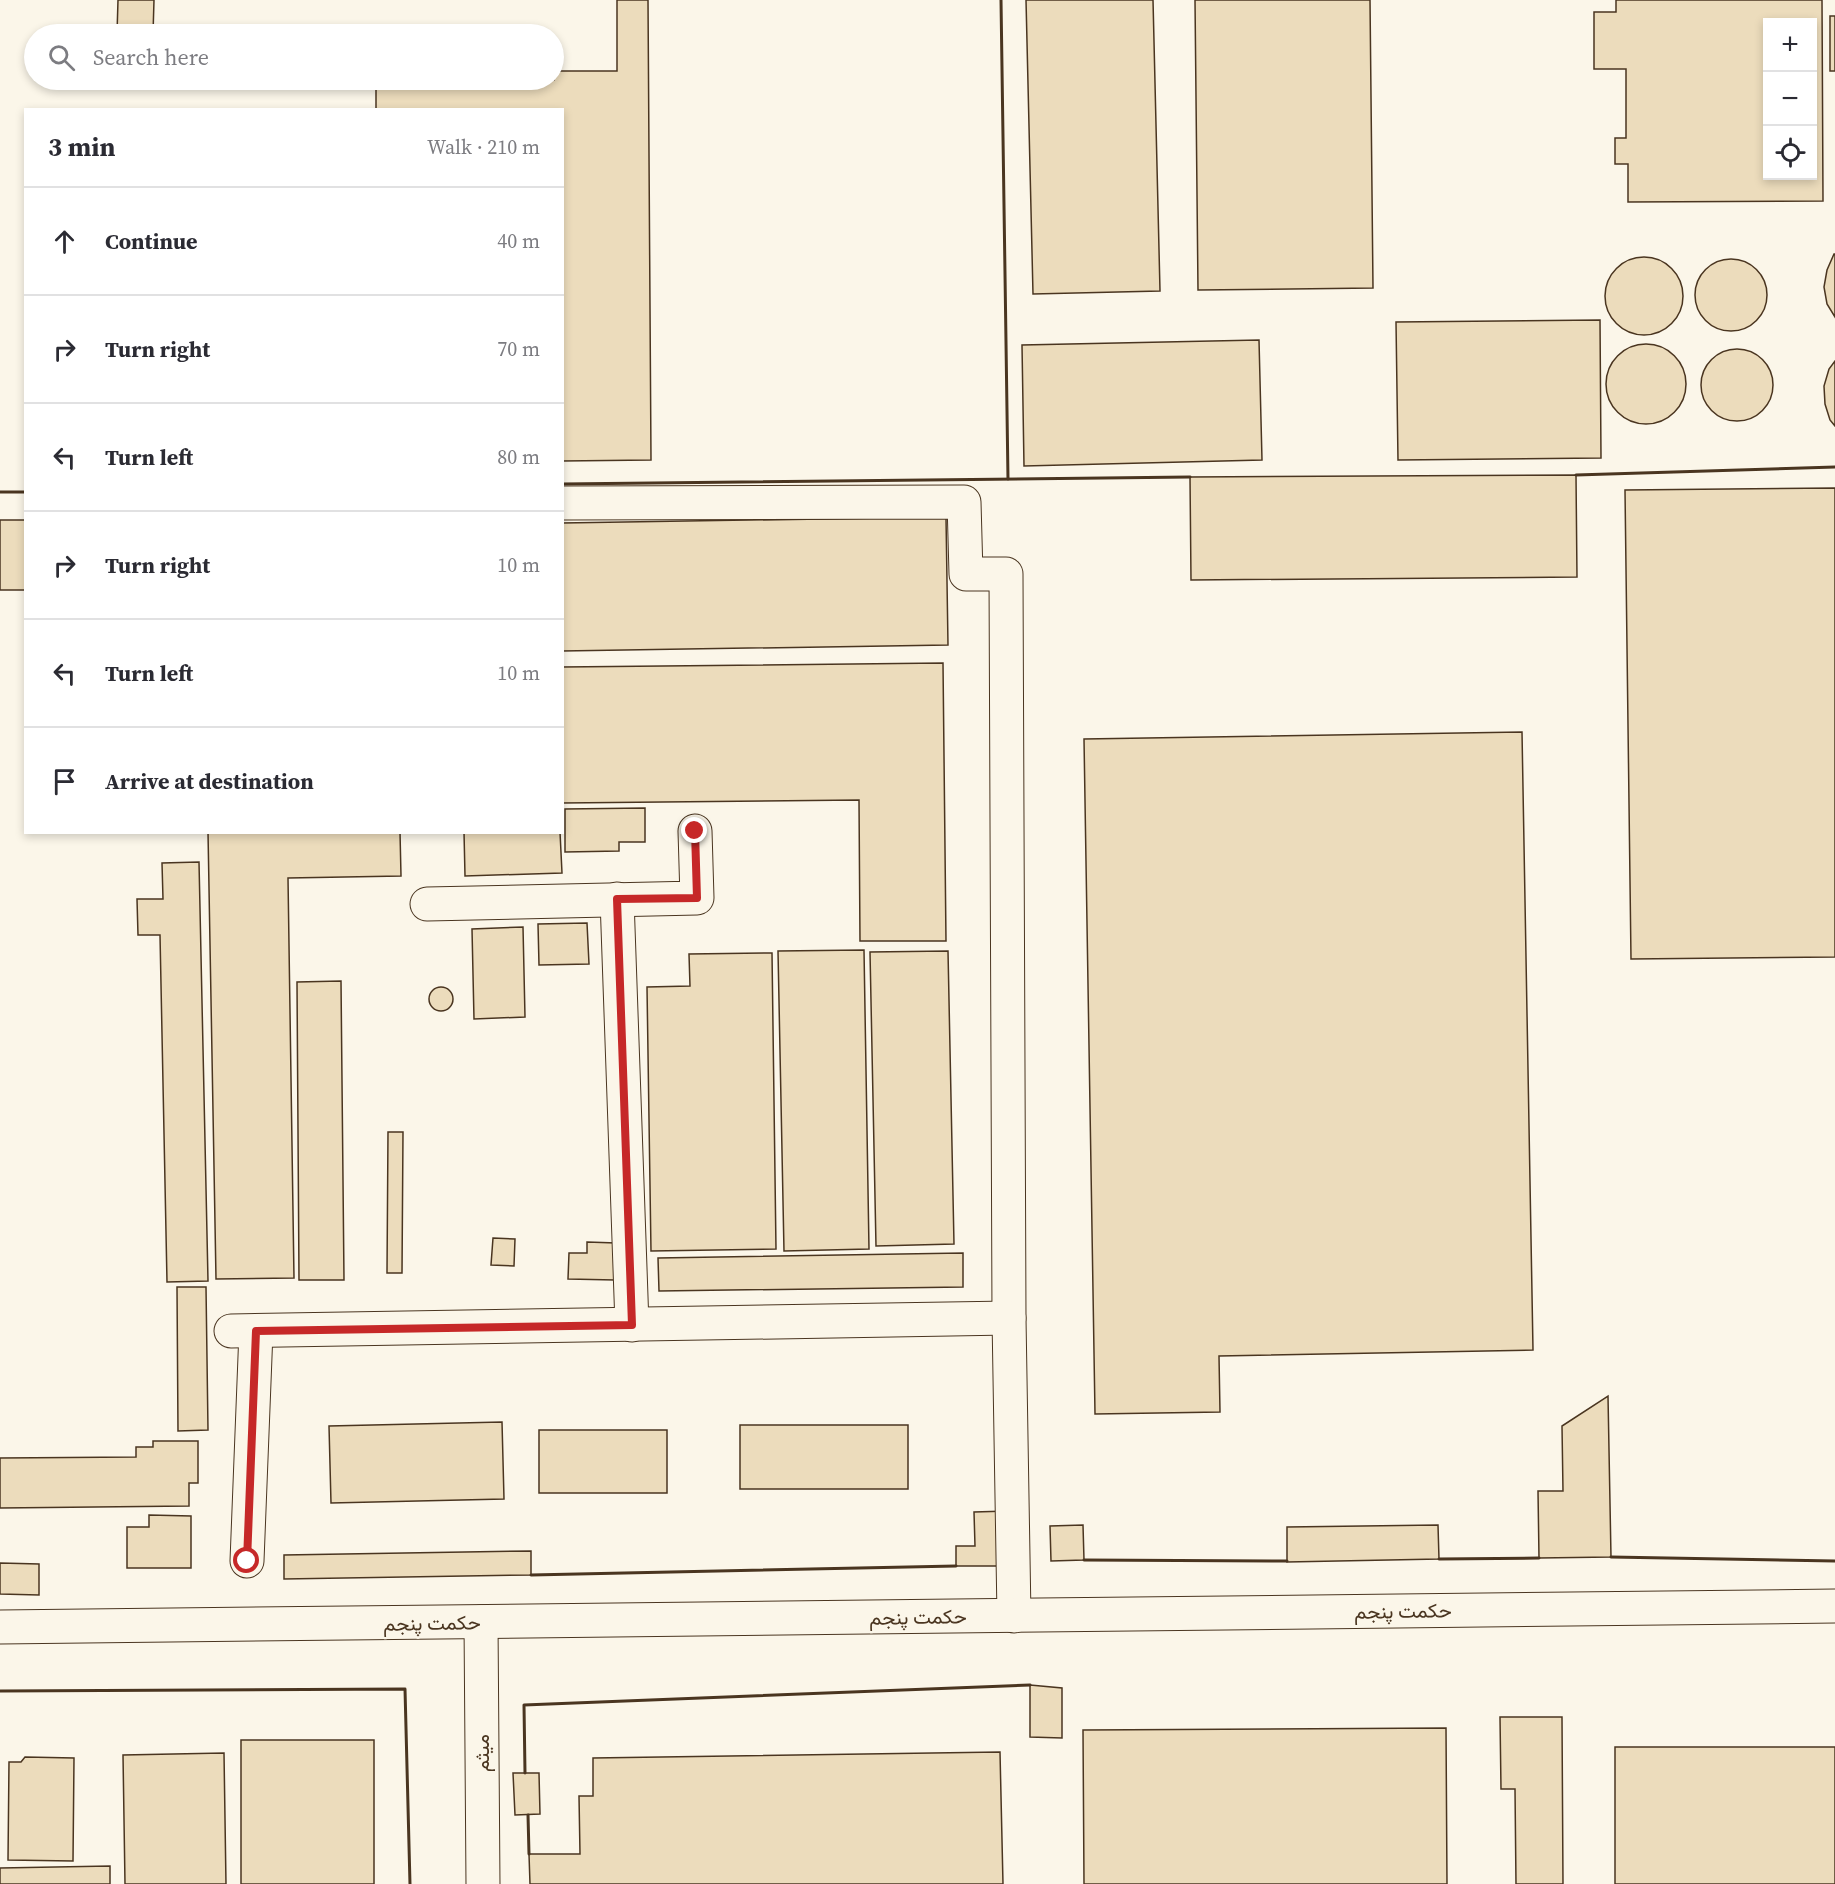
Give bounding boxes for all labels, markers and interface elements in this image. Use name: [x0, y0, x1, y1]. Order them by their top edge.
map controls: [1763, 18, 1817, 180]
button: +: [1763, 18, 1817, 72]
search box: [24, 24, 564, 90]
icon: search: [45, 41, 78, 74]
text: Search here: [93, 42, 209, 72]
button: −: [1763, 72, 1817, 126]
button: locate: [1763, 126, 1817, 180]
text: 3 min: [48, 129, 115, 165]
text: Walk · 210 m: [427, 133, 540, 161]
icon: ahead: [48, 225, 81, 258]
text: Continue: [105, 226, 198, 256]
text: 40 m: [497, 227, 540, 255]
icon: right: [48, 333, 81, 366]
text: Turn right: [105, 334, 210, 364]
text: 70 m: [497, 335, 540, 363]
icon: left: [48, 441, 81, 474]
text: Turn left: [105, 442, 193, 472]
text: 80 m: [497, 443, 540, 471]
icon: right: [48, 549, 81, 582]
text: Turn right: [105, 550, 210, 580]
text: 10 m: [497, 551, 540, 579]
icon: left: [48, 657, 81, 690]
text: Turn left: [105, 658, 193, 688]
text: 10 m: [497, 659, 540, 687]
icon: arrive: [48, 765, 81, 798]
text: Arrive at destination: [105, 766, 314, 796]
route end: [681, 817, 707, 843]
route start: [233, 1547, 259, 1573]
street label: حکمت پنجم: [1354, 1596, 1452, 1626]
street label: حکمت پنجم: [869, 1602, 967, 1632]
street label: حکمت پنجم: [383, 1608, 481, 1638]
street label: میثم: [468, 1734, 496, 1772]

